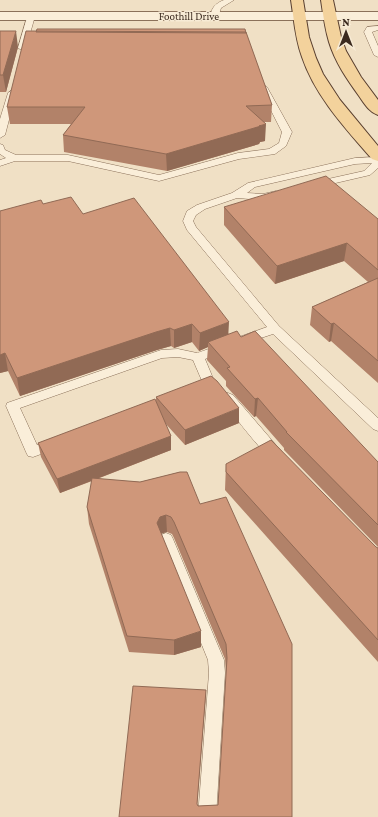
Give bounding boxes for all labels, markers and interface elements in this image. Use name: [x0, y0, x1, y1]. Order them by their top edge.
street label: Foothill Drive: [159, 10, 219, 22]
north arrow: [326, 12, 366, 52]
text: N: [342, 16, 350, 28]

